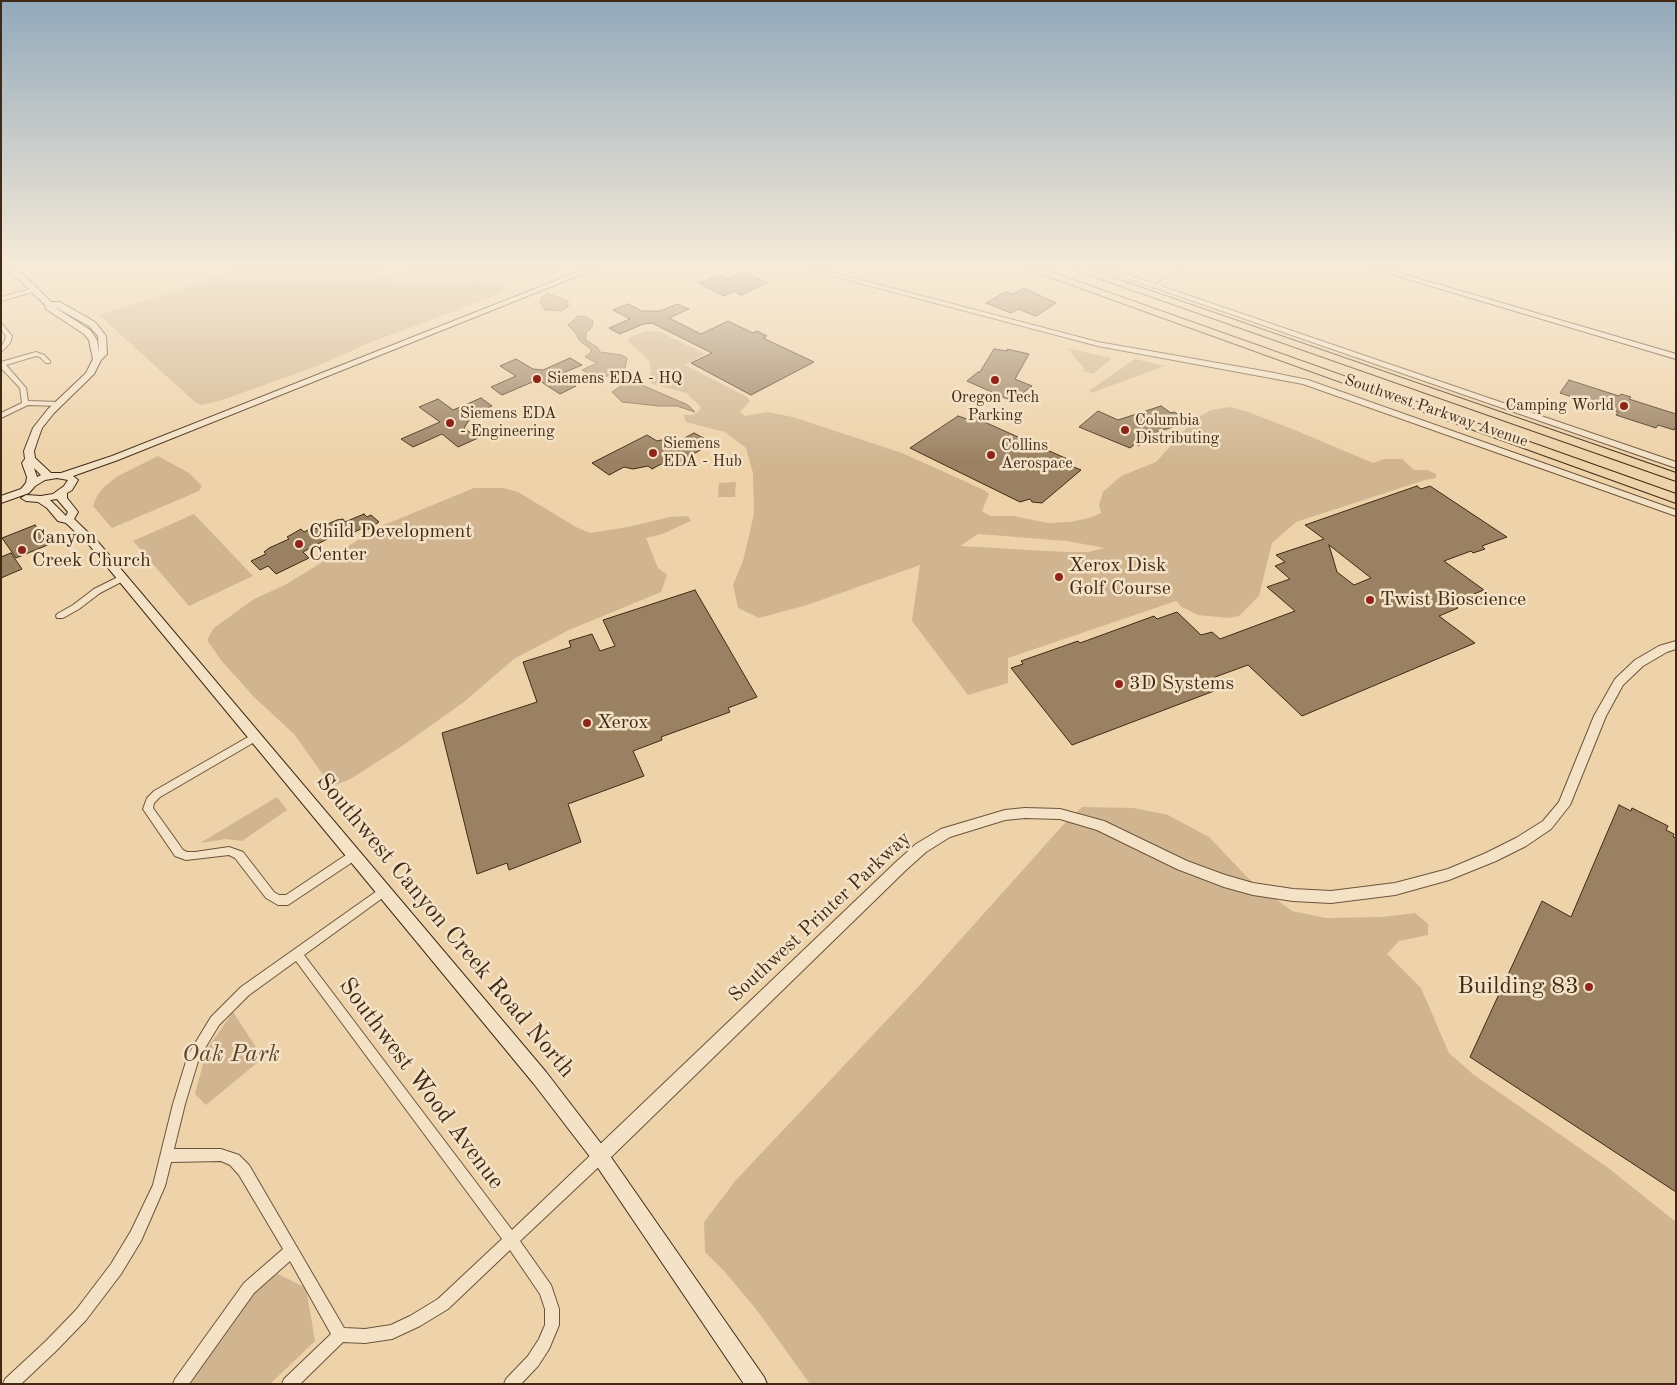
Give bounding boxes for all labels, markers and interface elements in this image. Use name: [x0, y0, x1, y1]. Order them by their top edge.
place label: Siemens EDA - HQ: [547, 369, 682, 389]
street label: Southwest Parkway Avenue: [1342, 371, 1530, 451]
marker: Siemens EDA - HQ: [531, 373, 543, 385]
marker: Oregon Tech Parking: [989, 374, 1001, 386]
place label: Oregon Tech Parking: [951, 388, 1039, 426]
place label: Camping World: [1506, 396, 1614, 416]
marker: Camping World: [1618, 400, 1630, 412]
place label: Siemens EDA - Engineering: [460, 404, 556, 442]
place label: Columbia Distributing: [1135, 411, 1219, 449]
marker: Siemens EDA - Engineering: [444, 417, 456, 429]
marker: Columbia Distributing: [1119, 424, 1131, 436]
place label: Siemens EDA - Hub: [663, 434, 742, 472]
place label: Collins Aerospace: [1001, 436, 1073, 474]
marker: Siemens EDA - Hub: [647, 447, 659, 459]
marker: Collins Aerospace: [985, 449, 997, 461]
place label: Child Development Center: [309, 520, 472, 567]
place label: Canyon Creek Church: [32, 526, 151, 573]
marker: Child Development Center: [293, 538, 305, 550]
marker: Canyon Creek Church: [16, 544, 28, 556]
place label: Xerox Disk Golf Course: [1069, 554, 1171, 601]
marker: Xerox Disk Golf Course: [1053, 571, 1065, 583]
place label: Twist Bioscience: [1380, 588, 1526, 612]
marker: Twist Bioscience: [1364, 594, 1376, 606]
place label: 3D Systems: [1129, 672, 1234, 696]
marker: 3D Systems: [1113, 678, 1125, 690]
place label: Xerox: [597, 711, 649, 735]
marker: Xerox: [581, 717, 593, 729]
street label: Southwest Canyon Creek Road North: [309, 768, 581, 1084]
street label: Southwest Printer Parkway: [724, 826, 916, 1008]
street label: Southwest Wood Avenue: [332, 972, 510, 1196]
place label: Building 83: [1457, 973, 1579, 1001]
marker: Building 83: [1583, 981, 1595, 993]
park label: Oak Park: [182, 1041, 280, 1069]

